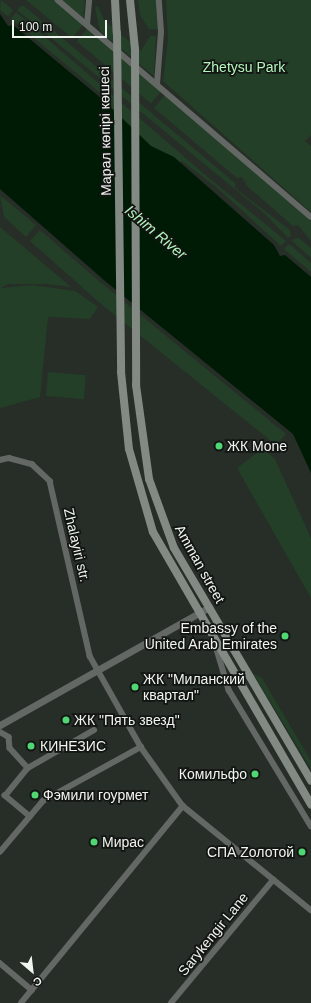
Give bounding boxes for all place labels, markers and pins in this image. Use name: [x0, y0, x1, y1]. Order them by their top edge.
place label: ЖК Mone: [227, 438, 287, 454]
marker: ЖК Mone: [214, 441, 224, 451]
place label: Embassy of the United Arab Emirates: [144, 620, 277, 652]
marker: Embassy of the United Arab Emirates: [280, 631, 290, 641]
place label: ЖК "Миланский квартал": [143, 671, 245, 704]
marker: ЖК "Миланский квартал": [130, 682, 140, 692]
place label: ЖК "Пять звезд": [74, 712, 180, 728]
marker: ЖК "Пять звезд": [61, 715, 71, 725]
place label: КИНЕЗИС: [40, 738, 106, 754]
marker: КИНЕЗИС: [25, 740, 37, 752]
place label: Комильфо: [179, 766, 247, 782]
marker: Комильфо: [250, 769, 260, 779]
place label: Фэмили гоурмет: [43, 787, 149, 803]
marker: Фэмили гоурмет: [30, 790, 40, 800]
place label: Мирас: [102, 834, 144, 850]
marker: Мирас: [89, 837, 99, 847]
place label: СПА Zолотой: [207, 844, 294, 860]
marker: СПА Zолотой: [297, 847, 307, 857]

